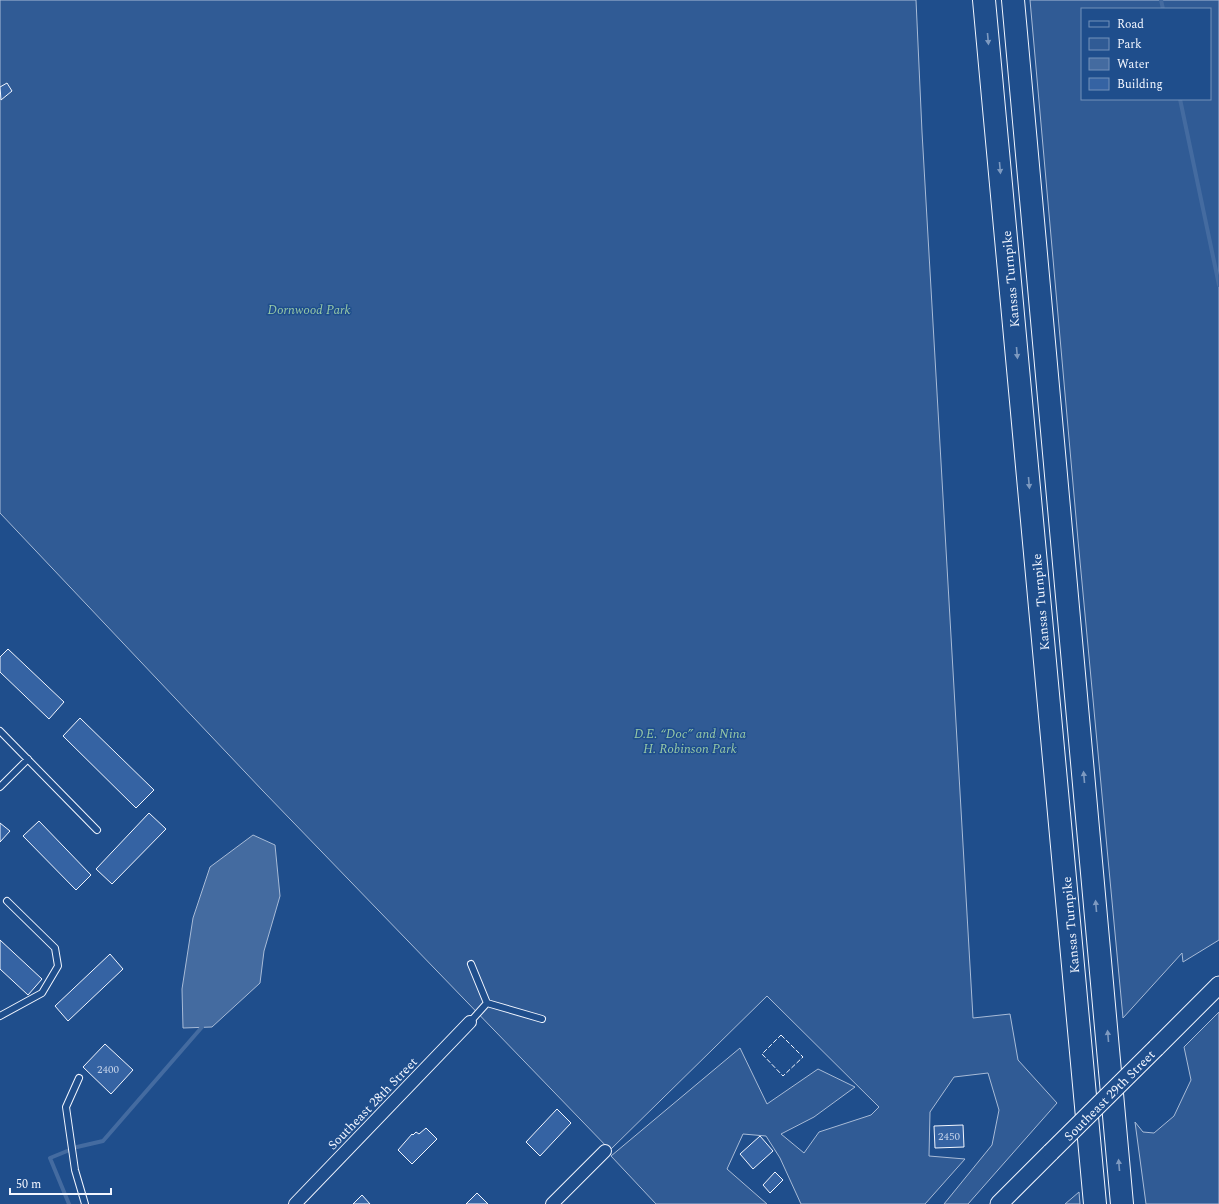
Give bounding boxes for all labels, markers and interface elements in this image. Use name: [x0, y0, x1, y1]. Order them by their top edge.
legend: [1081, 8, 1211, 100]
text: Road: [1117, 15, 1144, 34]
one-way arrow: [985, 33, 991, 45]
text: Park: [1117, 35, 1142, 54]
text: Water: [1117, 55, 1149, 74]
text: Building: [1117, 75, 1163, 94]
one-way arrow: [997, 162, 1003, 174]
street label: Kansas Turnpike: [997, 230, 1025, 328]
park label: Dornwood Park: [267, 300, 351, 320]
one-way arrow: [1014, 347, 1021, 359]
one-way arrow: [1026, 477, 1033, 489]
street label: Kansas Turnpike: [1027, 553, 1055, 651]
park label: D.E. “Doc” and Nina H. Robinson Park: [634, 724, 746, 759]
one-way arrow: [1081, 771, 1088, 783]
street label: Kansas Turnpike: [1057, 876, 1085, 974]
one-way arrow: [1093, 900, 1099, 912]
one-way arrow: [1104, 1030, 1111, 1042]
street label: Southeast 29th Street: [1059, 1045, 1160, 1146]
street label: Southeast 28th Street: [323, 1053, 423, 1155]
house number: 2400: [97, 1061, 119, 1078]
house number: 2450: [938, 1128, 960, 1145]
one-way arrow: [1115, 1159, 1122, 1171]
scale bar: [10, 1170, 111, 1196]
text: 50 m: [16, 1175, 41, 1194]

